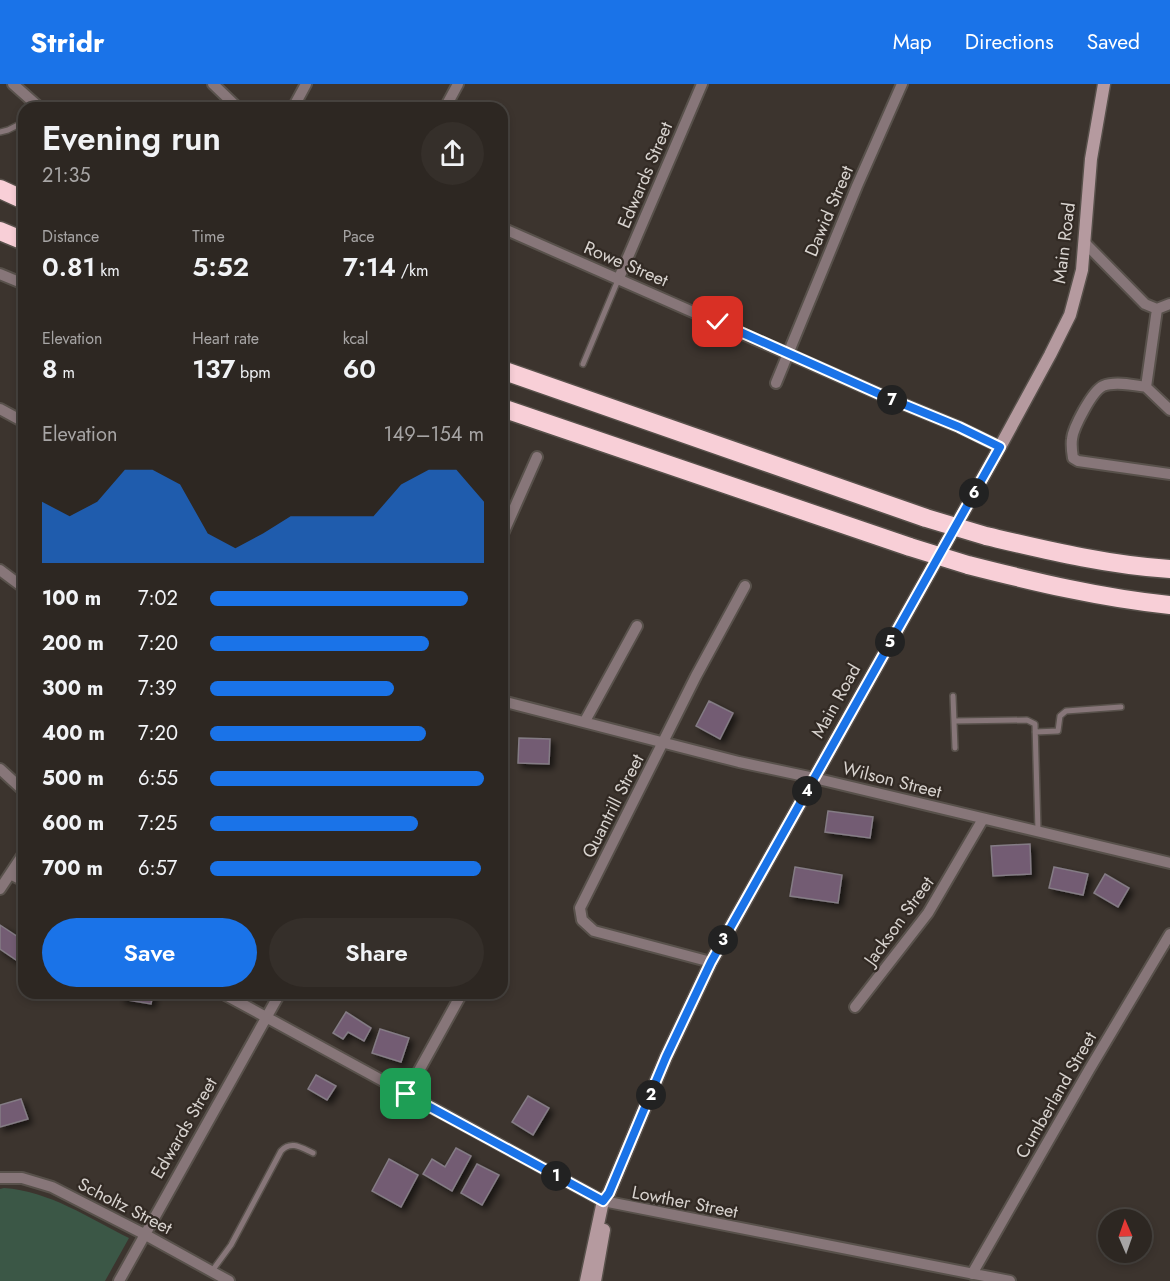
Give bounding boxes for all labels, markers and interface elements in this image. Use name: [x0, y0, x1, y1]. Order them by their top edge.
text: Stridr: [30, 22, 104, 63]
text: Map: [893, 27, 932, 57]
text: Directions: [965, 27, 1054, 57]
text: Saved: [1087, 27, 1140, 57]
text: Evening run: [42, 115, 221, 162]
street label: Edwards Street: [611, 117, 679, 232]
button: share: [421, 122, 484, 185]
text: 21:35: [42, 161, 91, 190]
street label: Dawid Street: [798, 161, 860, 260]
street label: Main Road: [1046, 201, 1082, 285]
text: Distance: [42, 225, 99, 248]
text: Time: [192, 225, 225, 248]
text: Pace: [343, 225, 375, 248]
street label: Rowe Street: [580, 235, 673, 294]
text: 0.81: [42, 248, 95, 286]
text: 5:52: [192, 248, 249, 286]
text: 7:14: [343, 248, 396, 286]
text: km: [95, 259, 120, 282]
text: /km: [396, 259, 428, 282]
pin: [692, 296, 743, 347]
icon: check: [701, 305, 734, 338]
text: Elevation: [42, 327, 102, 350]
text: Heart rate: [192, 327, 259, 350]
text: kcal: [343, 327, 368, 350]
text: 8: [42, 350, 58, 388]
text: 137: [192, 350, 235, 388]
text: 60: [343, 350, 376, 388]
text: m: [58, 361, 75, 384]
text: bpm: [235, 361, 271, 384]
pin: 7: [877, 385, 907, 415]
text: 7: [887, 388, 897, 411]
text: Elevation: [42, 420, 117, 449]
text: 149–154 m: [383, 420, 484, 449]
pin: 6: [959, 478, 989, 508]
text: 6: [969, 481, 979, 504]
text: 100 m: [42, 584, 101, 613]
text: 7:02: [138, 584, 178, 613]
pin: 5: [875, 627, 905, 657]
text: 200 m: [42, 629, 104, 658]
text: 7:20: [138, 629, 178, 658]
text: 5: [885, 630, 895, 653]
street label: Main Road: [805, 659, 867, 743]
text: 300 m: [42, 674, 103, 703]
text: 7:39: [138, 674, 177, 703]
text: 400 m: [42, 719, 105, 748]
text: 7:20: [138, 719, 178, 748]
street label: Quantrill Street: [576, 749, 651, 863]
street label: Wilson Street: [840, 755, 945, 805]
text: 500 m: [42, 764, 104, 793]
text: 6:55: [138, 764, 178, 793]
pin: 4: [792, 776, 822, 806]
text: 4: [801, 779, 813, 802]
text: 600 m: [42, 809, 104, 838]
text: 7:25: [138, 809, 177, 838]
text: 700 m: [42, 854, 103, 883]
text: 6:57: [138, 854, 177, 883]
street label: Jackson Street: [857, 871, 941, 972]
button: Save: [42, 918, 257, 987]
button: Share: [269, 918, 484, 987]
pin: 3: [708, 925, 738, 955]
text: 3: [718, 928, 728, 951]
street label: Cumberland Street: [1009, 1026, 1103, 1163]
pin: [380, 1068, 431, 1119]
street label: Edwards Street: [144, 1072, 224, 1183]
icon: arrive: [389, 1077, 422, 1110]
pin: 2: [636, 1080, 666, 1110]
text: 2: [646, 1083, 656, 1106]
pin: 1: [541, 1161, 571, 1191]
text: 1: [552, 1164, 560, 1187]
street label: Scholtz Street: [73, 1171, 177, 1241]
street label: Lowther Street: [630, 1179, 741, 1225]
north arrow: [1098, 1209, 1152, 1263]
map controls: [1098, 1209, 1152, 1263]

